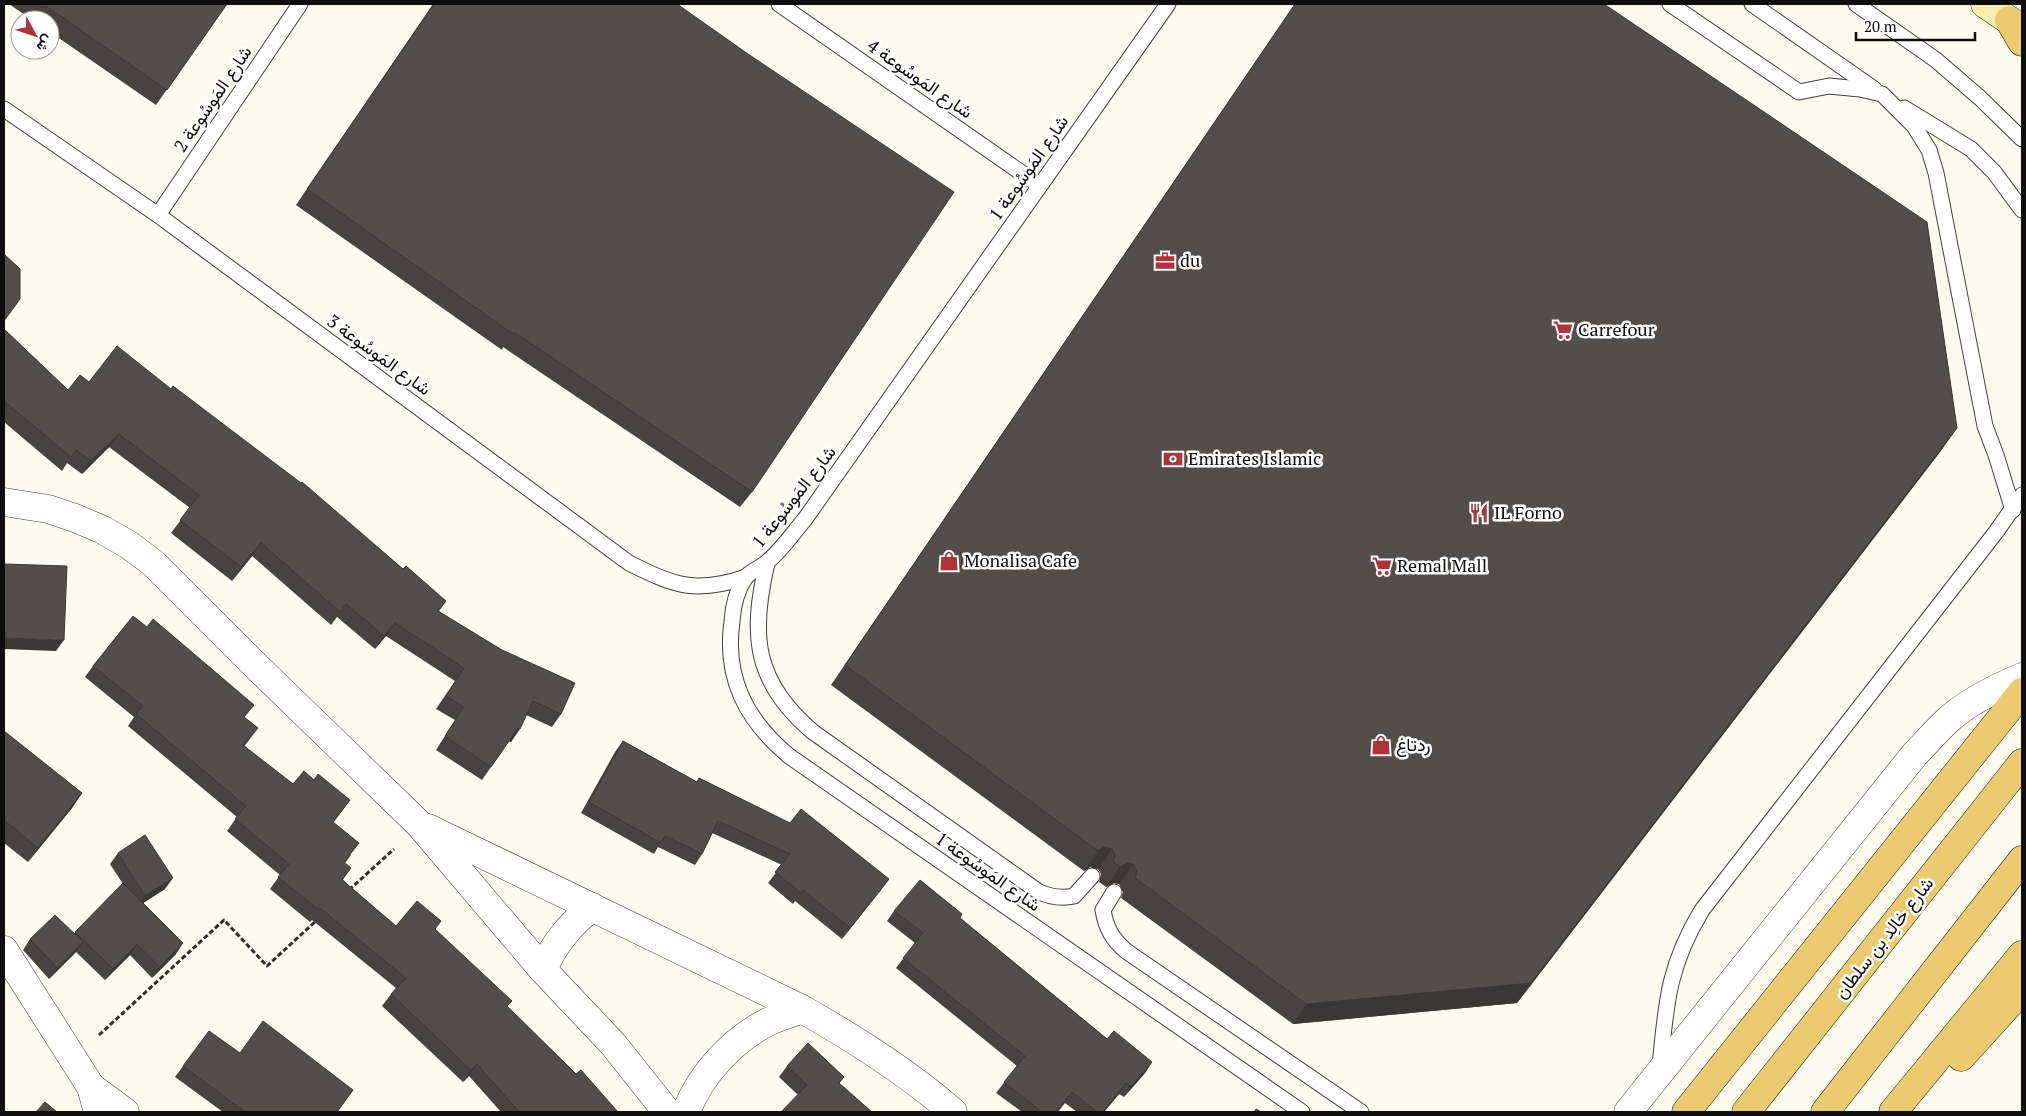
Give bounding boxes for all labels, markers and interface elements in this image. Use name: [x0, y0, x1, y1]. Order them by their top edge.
north arrow: [10, 10, 60, 60]
scale bar: [1856, 10, 1975, 42]
text: 20 m: [1864, 16, 1897, 36]
text: ش: [33, 31, 58, 56]
street label: شارع المَوسُوعة 4: [863, 33, 978, 124]
street label: شارع المَوسُوعة 2: [168, 41, 257, 157]
street label: شارع المَوسُوعة 1: [983, 110, 1074, 225]
place label: du: [1180, 248, 1200, 272]
office icon: du: [1154, 250, 1176, 272]
street label: شارع المَوسُوعة 3: [322, 308, 436, 401]
place label: Carrefour: [1578, 317, 1655, 341]
supermarket icon: Carrefour: [1552, 319, 1574, 341]
street label: شارع المَوسُوعة 1: [746, 440, 841, 553]
place label: Emirates Islamic: [1188, 446, 1321, 470]
bank icon: Emirates Islamic: [1162, 448, 1184, 470]
place label: IL Forno: [1494, 500, 1562, 524]
restaurant icon: IL Forno: [1468, 502, 1490, 524]
place label: Monalisa Cafe: [964, 548, 1077, 572]
shop icon: Monalisa Cafe: [938, 550, 960, 572]
place label: Remal Mall: [1397, 553, 1487, 577]
supermarket icon: Remal Mall: [1371, 555, 1393, 577]
place label: ردتاغ: [1396, 732, 1430, 757]
shop icon: ردتاغ: [1370, 734, 1392, 756]
street label: شارع المَوسُوعة 1: [931, 826, 1046, 917]
street label: شارع خالِد بن سلطان: [1828, 872, 1939, 1004]

